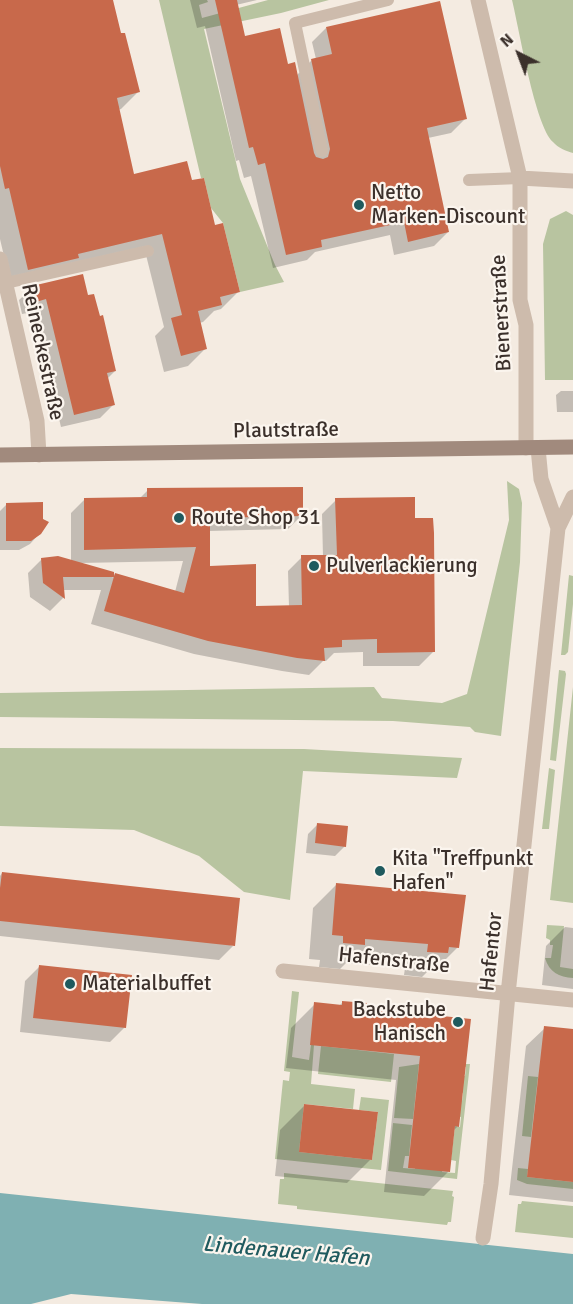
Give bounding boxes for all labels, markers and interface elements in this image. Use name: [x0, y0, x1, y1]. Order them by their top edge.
north arrow: [489, 24, 549, 84]
text: N: [496, 29, 518, 52]
place label: Netto Marken-Discount: [371, 180, 525, 230]
marker: Netto Marken-Discount: [352, 198, 366, 212]
street label: Bienerstraße: [486, 254, 518, 372]
street label: Reineckestraße: [15, 281, 69, 423]
street label: Plautstraße: [233, 417, 339, 445]
place label: Route Shop 31: [191, 505, 320, 531]
marker: Route Shop 31: [172, 511, 186, 525]
place label: Pulverlackierung: [326, 553, 478, 579]
marker: Pulverlackierung: [307, 559, 321, 573]
place label: Kita "Treffpunkt Hafen": [392, 846, 533, 896]
marker: Kita "Treffpunkt Hafen": [373, 864, 387, 878]
street label: Hafentor: [475, 911, 509, 993]
street label: Hafenstraße: [337, 943, 451, 979]
place label: Materialbuffet: [82, 971, 211, 997]
marker: Materialbuffet: [63, 977, 77, 991]
place label: Backstube Hanisch: [353, 997, 446, 1047]
marker: Backstube Hanisch: [451, 1015, 465, 1029]
water label: Lindenauer Hafen: [202, 1232, 370, 1272]

